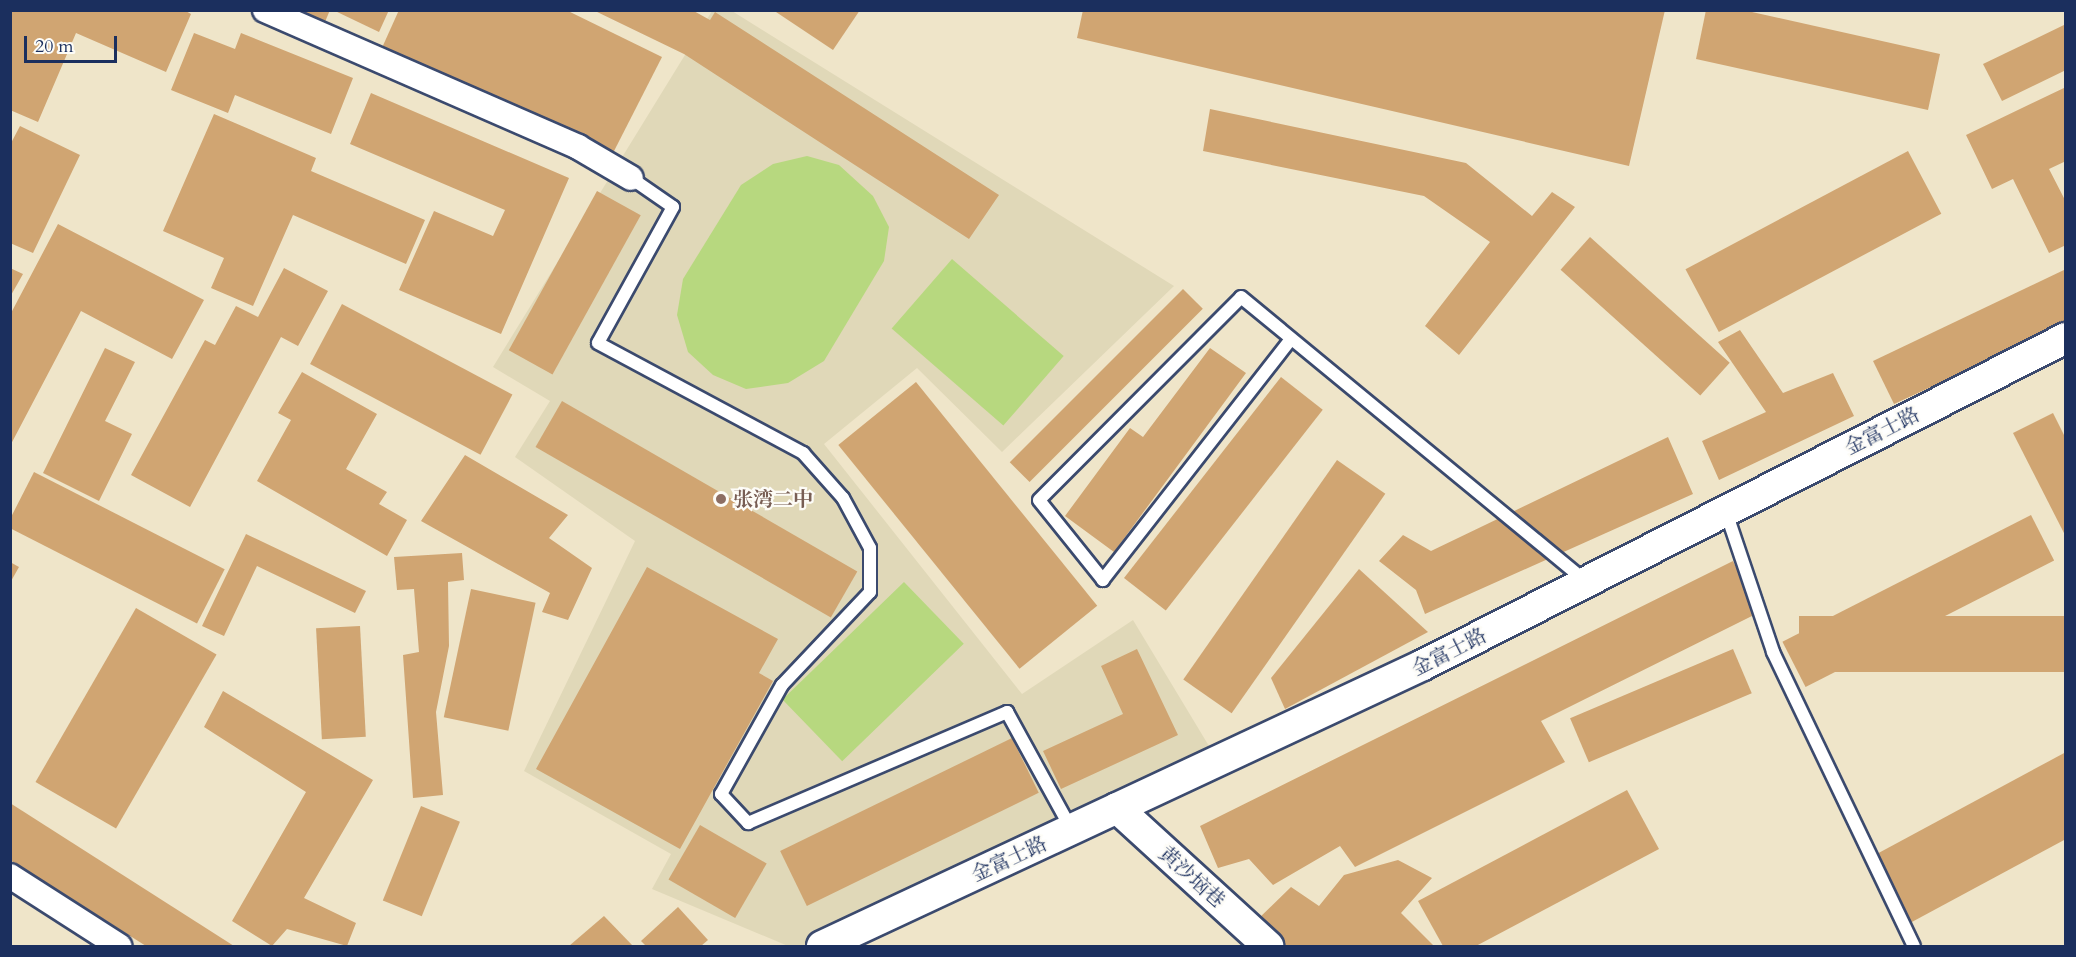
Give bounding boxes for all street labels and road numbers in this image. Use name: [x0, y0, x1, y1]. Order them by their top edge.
street label: 金富士路: [1841, 402, 1923, 460]
street label: 金富士路: [1408, 623, 1490, 681]
street label: 金富士路: [968, 831, 1050, 887]
street label: 黄沙垴巷: [1154, 841, 1230, 913]

